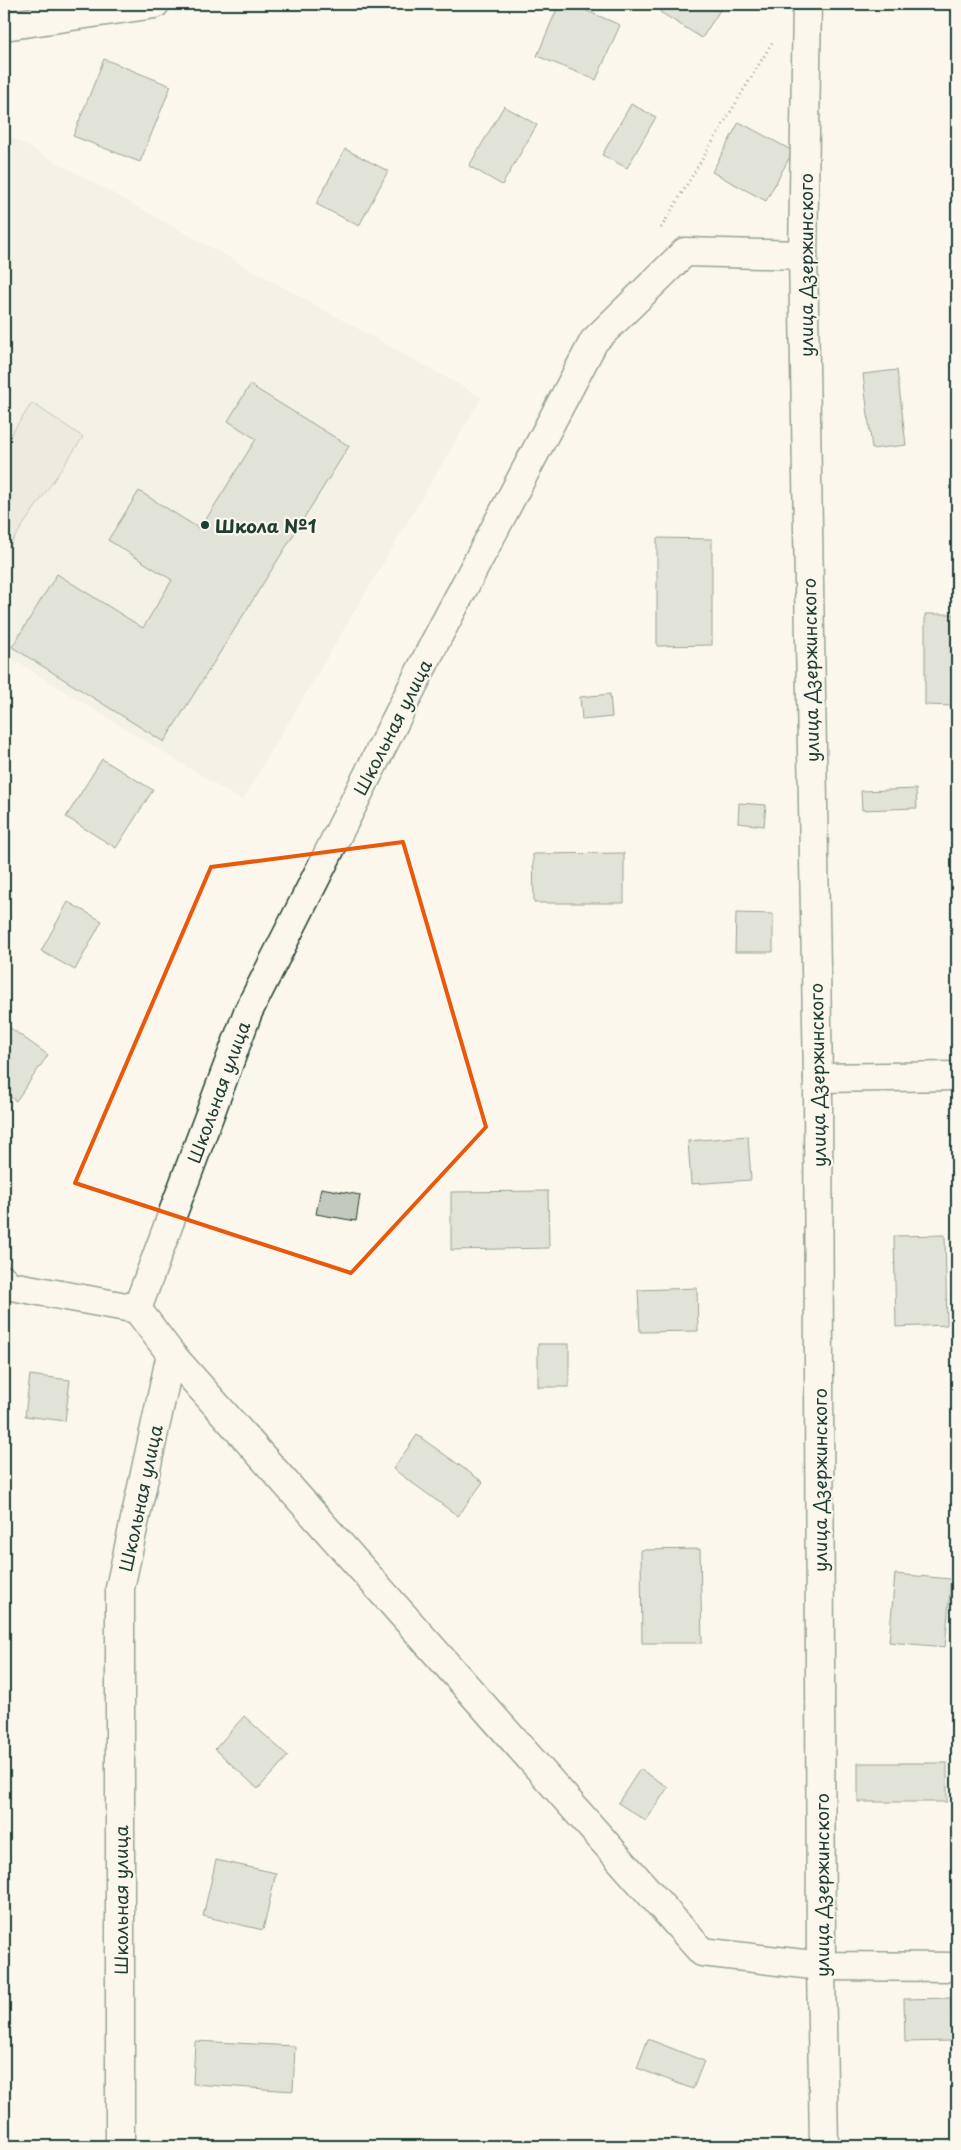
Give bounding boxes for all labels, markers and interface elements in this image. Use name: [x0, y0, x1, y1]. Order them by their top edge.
street label: улица Дзержинского: [792, 173, 819, 357]
place label: Школа №1: [215, 512, 317, 539]
marker: Школа №1: [199, 519, 211, 531]
street label: улица Дзержинского: [795, 578, 825, 762]
street label: Школьная улица: [346, 654, 438, 800]
street label: улица Дзержинского: [802, 983, 832, 1167]
street label: Школьная улица: [180, 1017, 256, 1167]
street label: улица Дзержинского: [806, 1388, 833, 1572]
street label: Школьная улица: [111, 1421, 169, 1574]
street label: улица Дзержинского: [808, 1793, 835, 1977]
street label: Школьная улица: [107, 1825, 134, 1975]

